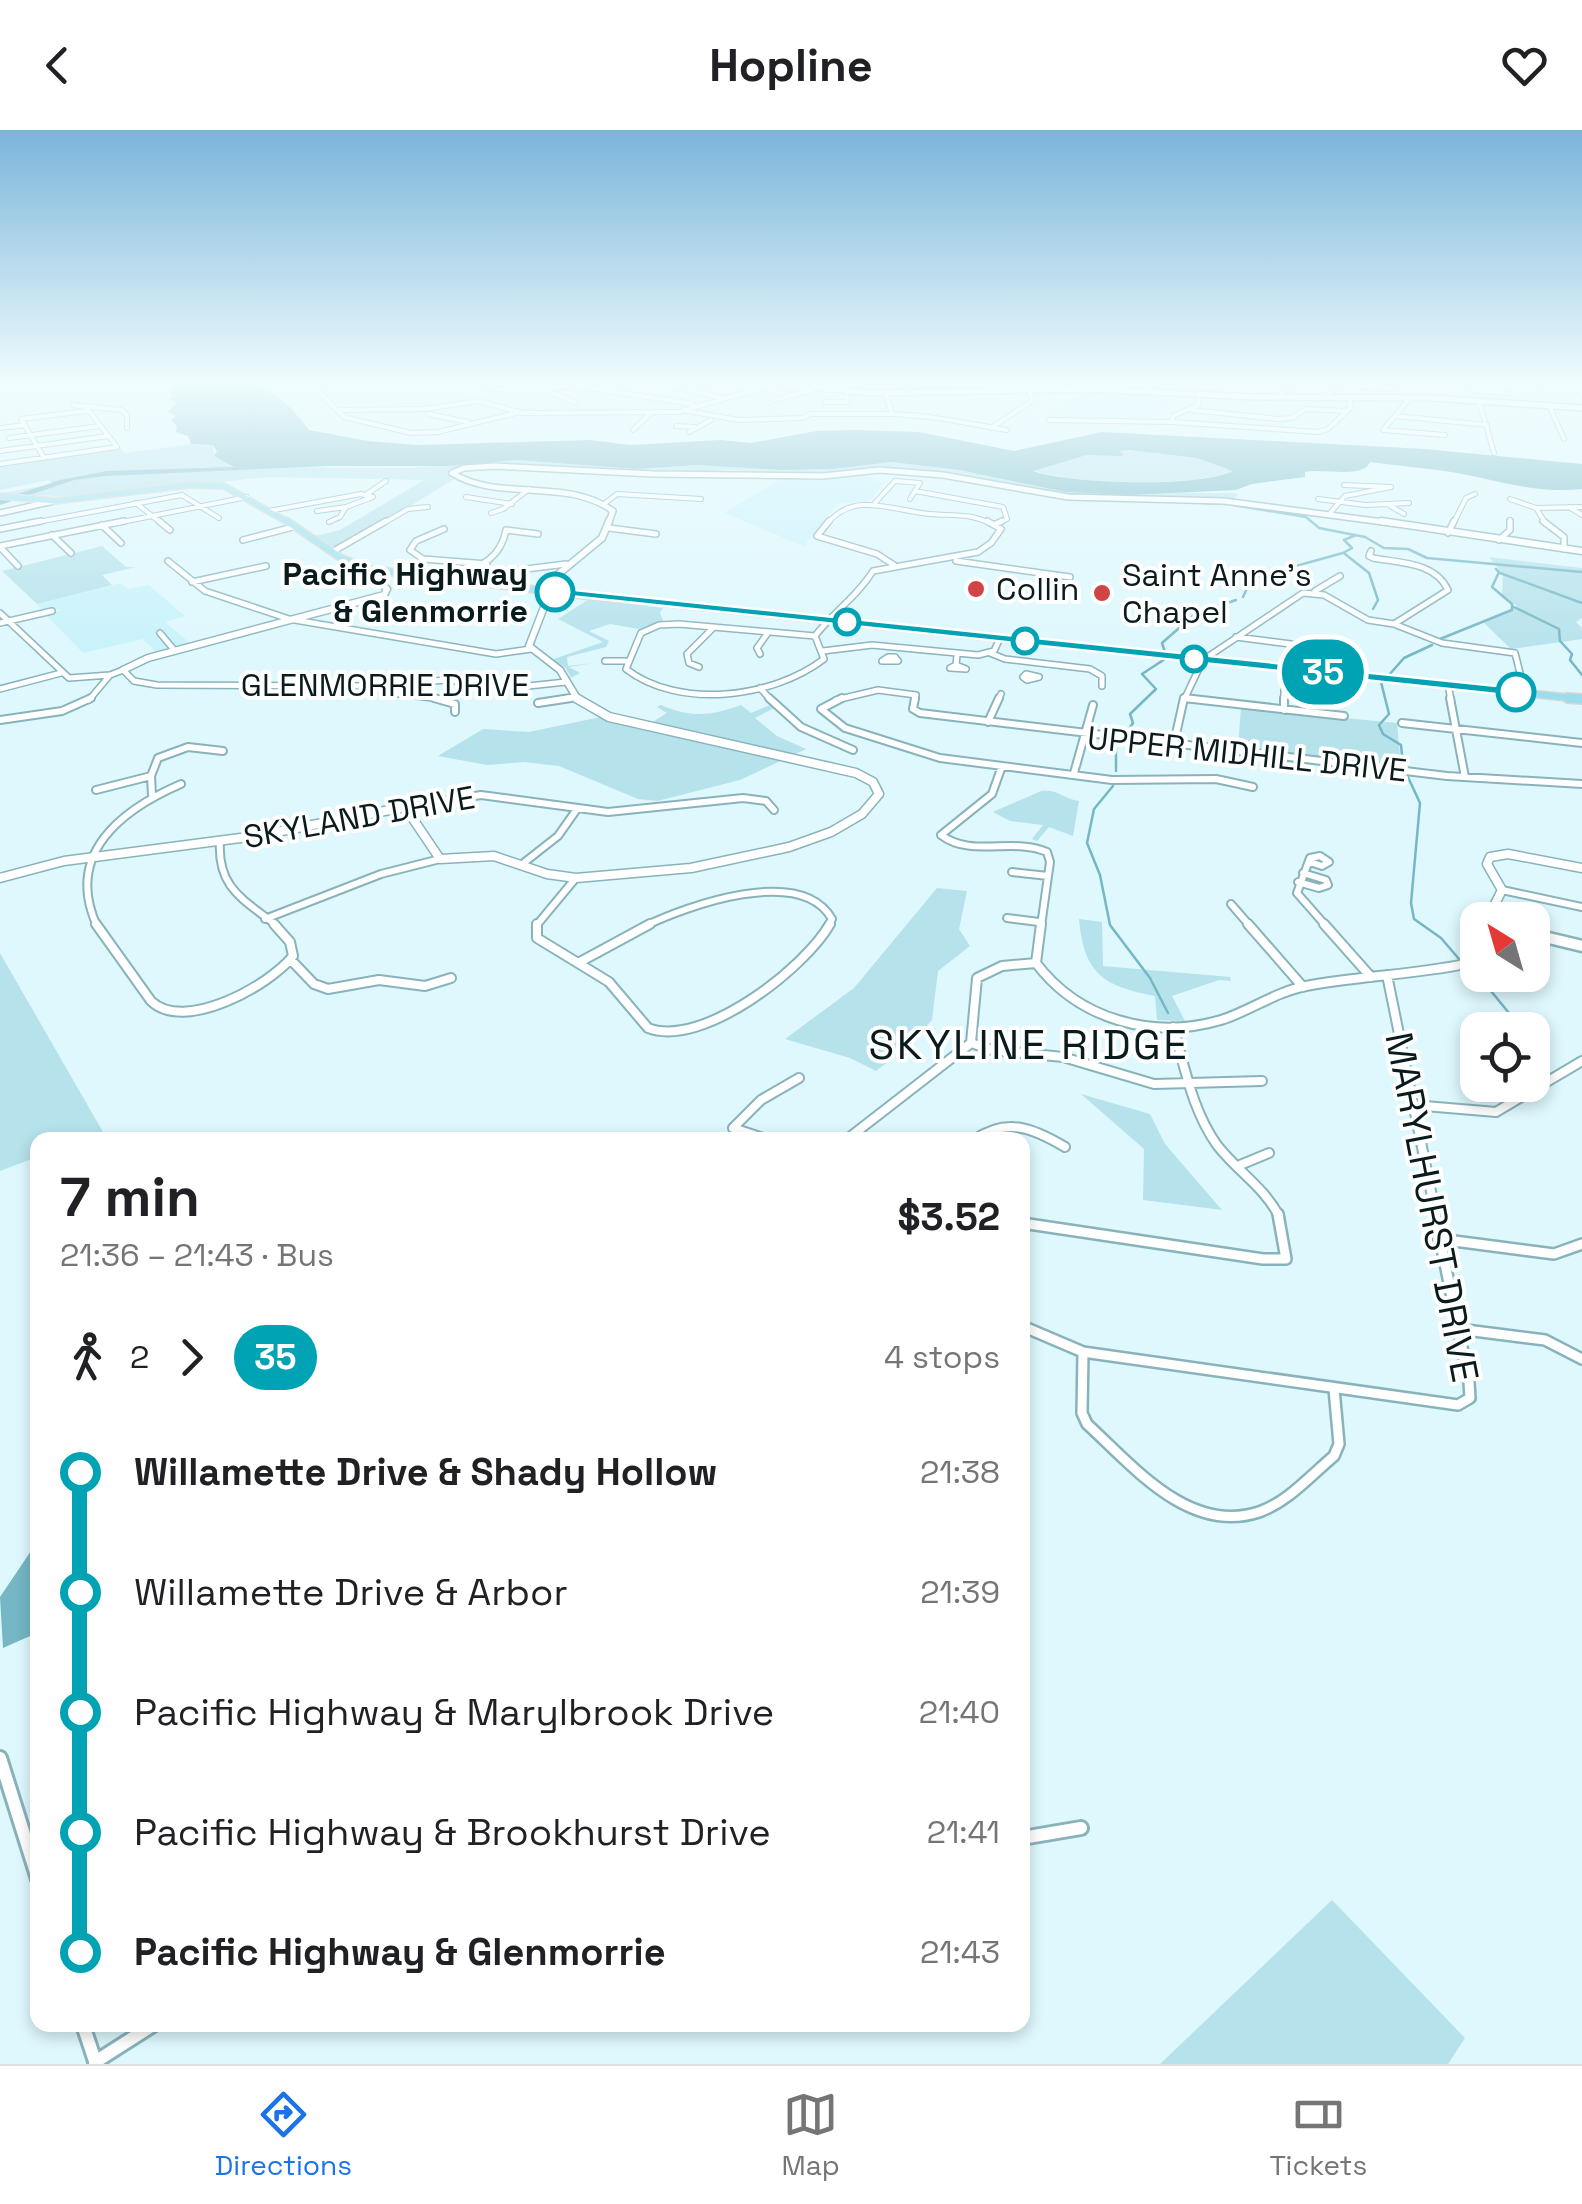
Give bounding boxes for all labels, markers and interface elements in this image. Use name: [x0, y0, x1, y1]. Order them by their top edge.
text: Hopline: [709, 37, 873, 94]
icon: back: [30, 38, 85, 93]
icon: heart: [1497, 38, 1552, 93]
place label: Pacific Highway & Glenmorrie: [283, 554, 528, 631]
place label: Saint Anne's Chapel: [1122, 555, 1312, 632]
place label: Collin: [996, 569, 1079, 609]
marker: Pacific Highway & Glenmorrie: [536, 573, 574, 611]
marker: Collin: [965, 578, 987, 600]
marker: Saint Anne's Chapel: [1091, 582, 1113, 604]
unlabelled marker: [834, 609, 860, 635]
unlabelled marker: [1012, 628, 1038, 654]
line badge: 35: [1278, 640, 1368, 704]
unlabelled marker: [1181, 646, 1207, 672]
text: 35: [1302, 650, 1344, 694]
street label: GLENMORRIE DRIVE: [241, 665, 529, 705]
unlabelled marker: [1497, 673, 1535, 711]
street label: UPPER MIDHILL DRIVE: [1085, 717, 1409, 791]
street label: SKYLAND DRIVE: [240, 777, 478, 857]
north arrow: [1460, 902, 1550, 992]
map controls: [1460, 902, 1550, 1102]
button: locate: [1460, 1012, 1550, 1102]
district label: SKYLINE RIDGE: [869, 1018, 1189, 1071]
street label: MARYLHURST DRIVE: [1375, 1028, 1489, 1386]
text: 7 min: [60, 1162, 200, 1232]
text: $3.52: [897, 1193, 1000, 1241]
text: 21:36 – 21:43 · Bus: [60, 1235, 334, 1275]
icon: walk: [60, 1330, 115, 1385]
icon: forward: [164, 1330, 219, 1385]
text: 35: [254, 1335, 297, 1379]
text: 2: [130, 1337, 149, 1377]
text: 4 stops: [884, 1337, 1000, 1377]
text: Willamette Drive & Shady Hollow: [134, 1448, 717, 1496]
text: 21:38: [920, 1452, 1000, 1492]
text: Willamette Drive & Arbor: [134, 1568, 568, 1616]
text: 21:39: [920, 1572, 1000, 1612]
text: Pacific Highway & Marylbrook Drive: [134, 1688, 774, 1736]
text: 21:40: [919, 1692, 1000, 1732]
text: Pacific Highway & Brookhurst Drive: [134, 1808, 771, 1856]
text: 21:41: [927, 1812, 1000, 1852]
text: Pacific Highway & Glenmorrie: [134, 1928, 666, 1976]
text: 21:43: [920, 1932, 1000, 1972]
tab: Directions: [215, 2087, 352, 2183]
tab: Map: [782, 2087, 840, 2183]
tab: Tickets: [1269, 2087, 1367, 2183]

